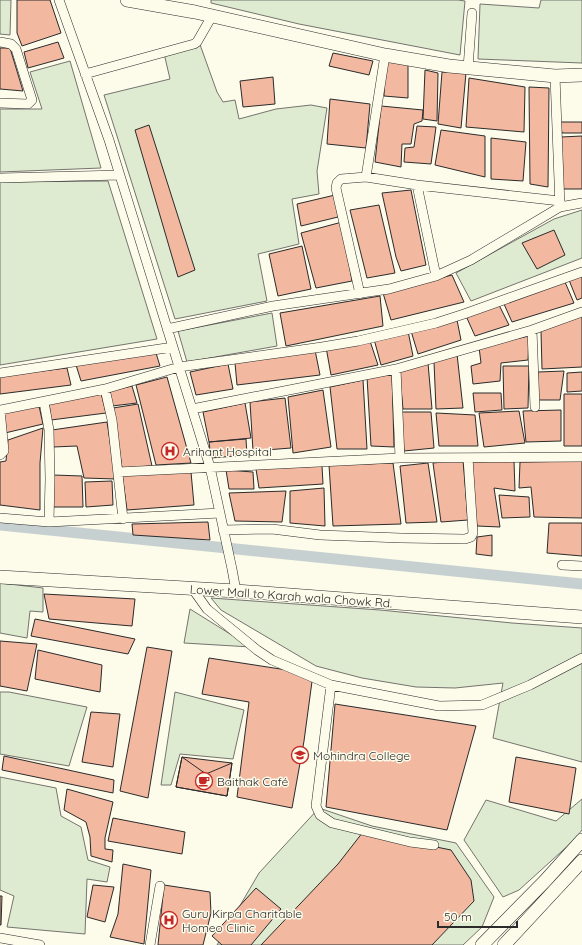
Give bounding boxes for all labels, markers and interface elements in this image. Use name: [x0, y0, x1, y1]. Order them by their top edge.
hospital icon: Arihant Hospital: [160, 441, 180, 461]
place label: Arihant Hospital: [183, 444, 272, 459]
street label: Lower Mall to Karah wala Chowk Rd.: [189, 581, 393, 611]
school or university icon: Mohindra College: [290, 745, 310, 765]
place label: Mohindra College: [313, 748, 410, 763]
cafe icon: Baithak Café: [194, 771, 214, 791]
place label: Baithak Café: [217, 774, 288, 789]
scale bar: [438, 903, 517, 929]
place label: Guru Kirpa Charitable Homeo Clinic: [182, 906, 302, 935]
text: 50 m: [444, 909, 472, 924]
hospital icon: Guru Kirpa Charitable Homeo Clinic: [159, 910, 179, 930]

